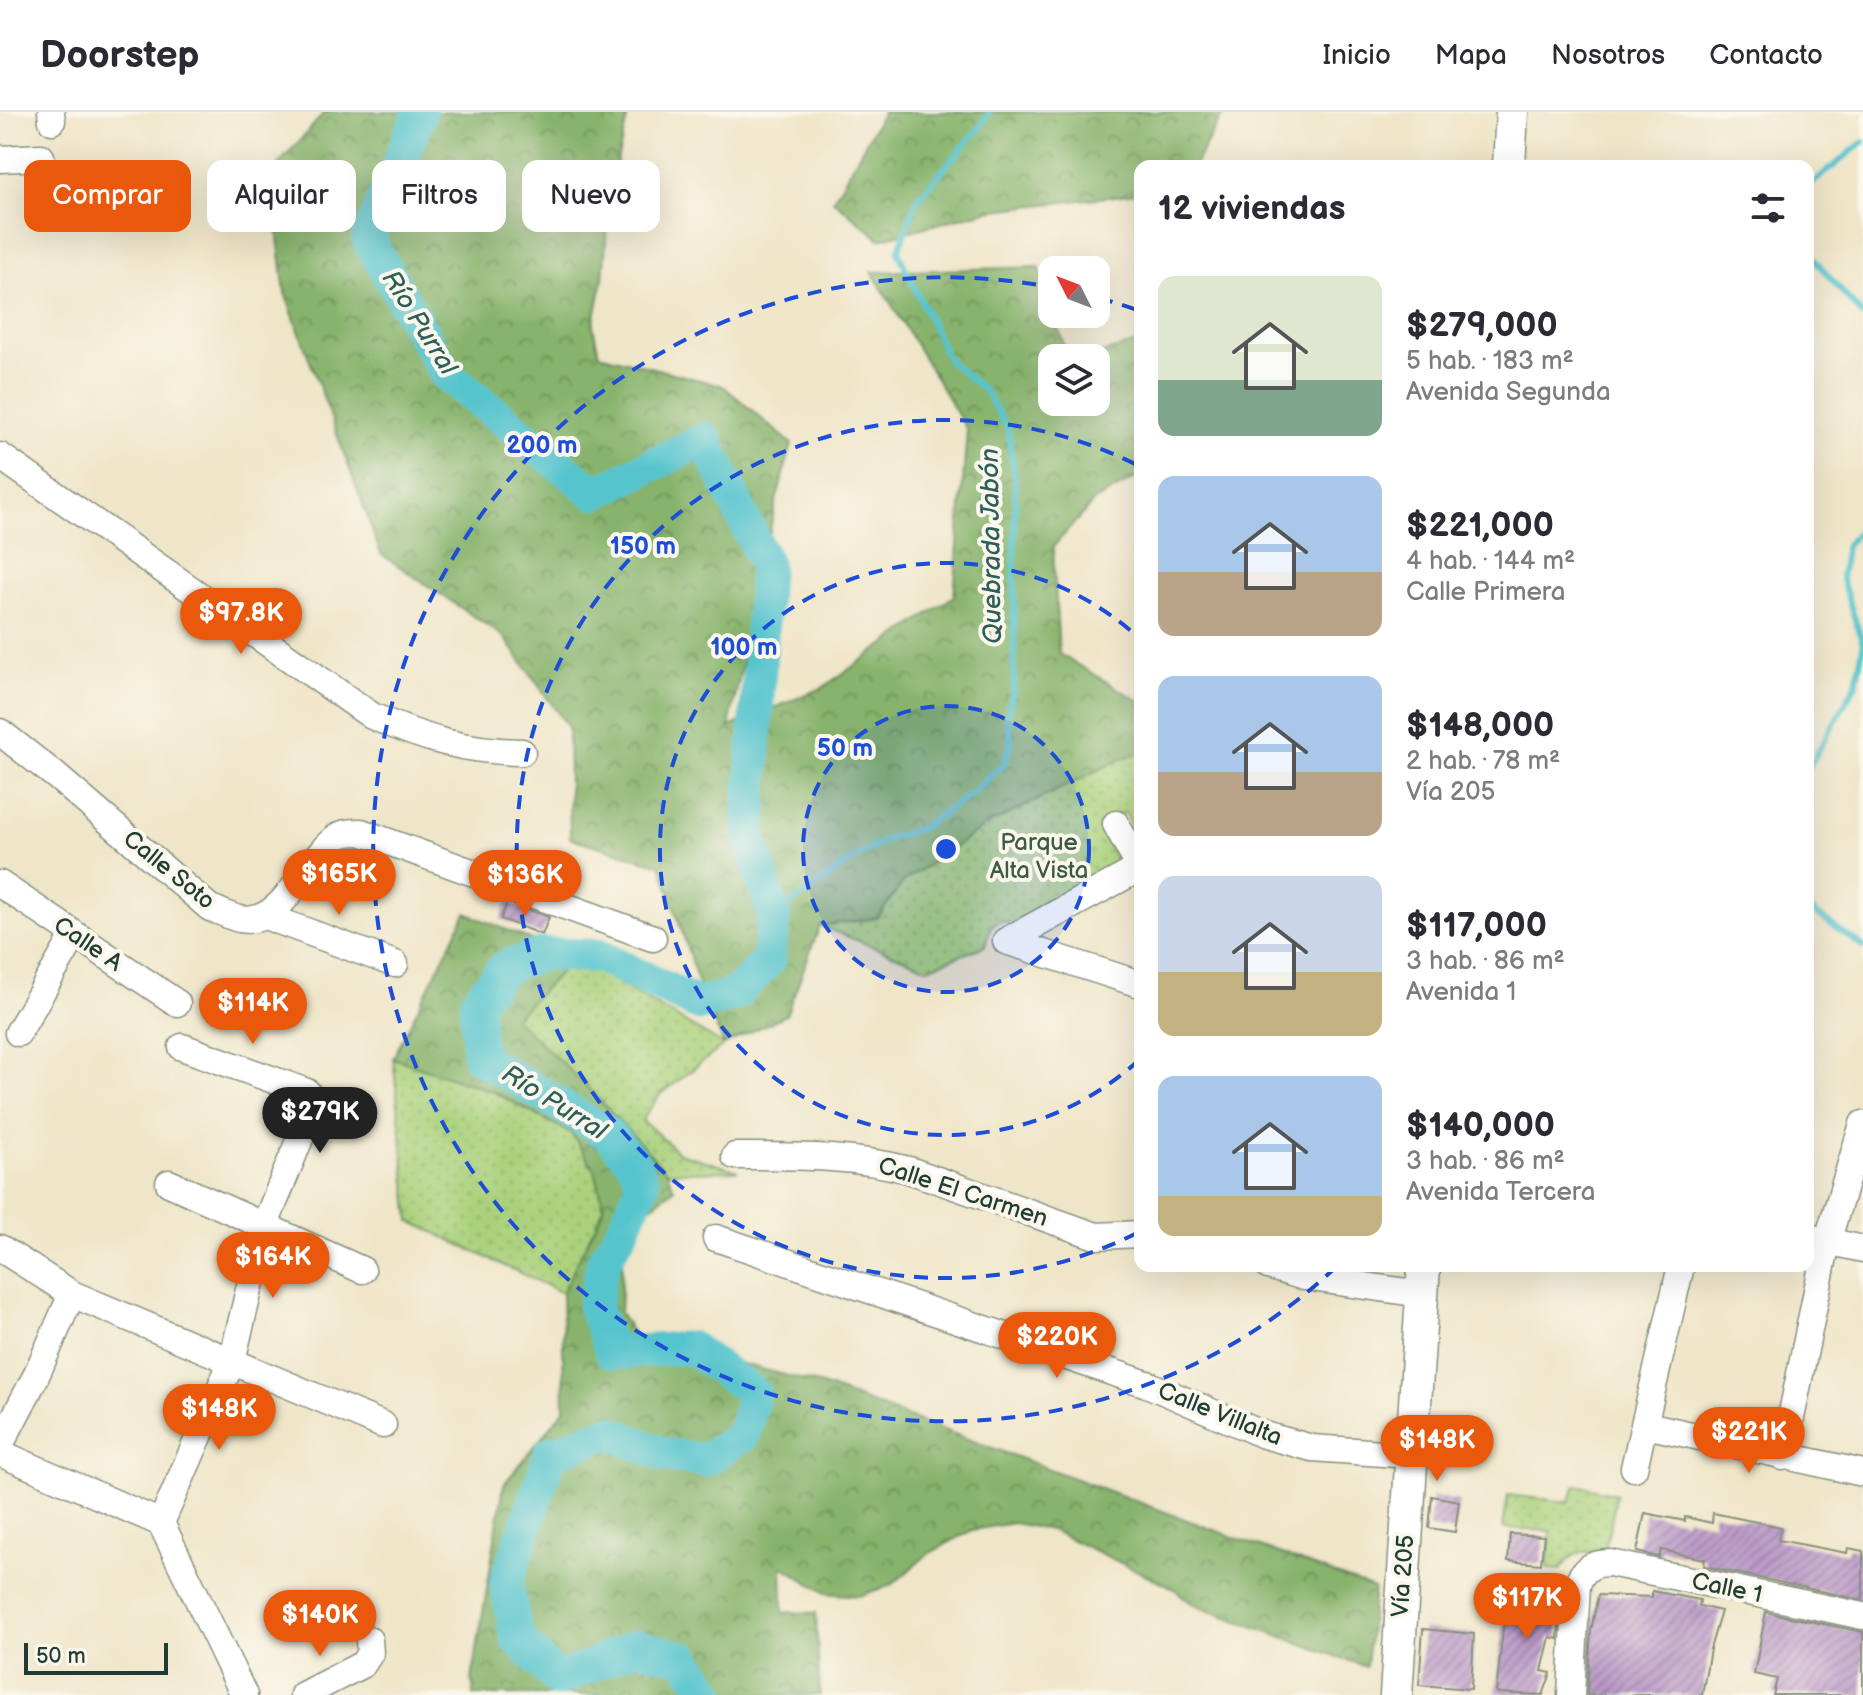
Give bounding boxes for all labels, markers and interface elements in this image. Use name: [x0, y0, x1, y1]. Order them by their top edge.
text: Doorstep: [40, 33, 199, 78]
text: Inicio: [1322, 39, 1391, 72]
text: Mapa: [1435, 39, 1507, 72]
text: Nosotros: [1551, 39, 1665, 72]
text: Contacto: [1709, 39, 1823, 72]
chip: Comprar: [24, 160, 191, 232]
chip: Alquilar: [207, 160, 356, 232]
chip: Filtros: [372, 160, 506, 232]
chip: Nuevo: [522, 160, 660, 232]
icon: filters: [1746, 186, 1790, 230]
text: 12 viviendas: [1158, 188, 1345, 229]
north arrow: [1038, 256, 1110, 328]
map controls: [1038, 256, 1110, 416]
water label: Río Purral: [375, 265, 464, 382]
text: $279,000: [1406, 305, 1558, 346]
icon: home: [1222, 308, 1318, 404]
button: layers: [1038, 344, 1110, 416]
text: 5 hab. · 183 m²: [1406, 346, 1574, 377]
text: Avenida Segunda: [1406, 377, 1611, 408]
text: 200 m: [507, 431, 577, 460]
water label: Quebrada Jabón: [975, 448, 1009, 644]
text: $221,000: [1406, 505, 1554, 546]
icon: home: [1222, 508, 1318, 604]
text: 150 m: [610, 532, 676, 561]
text: 4 hab. · 144 m²: [1406, 546, 1575, 577]
text: Calle Primera: [1406, 577, 1565, 608]
pin: $97.8K: [176, 588, 306, 656]
text: $97.8K: [198, 598, 284, 629]
text: 100 m: [711, 633, 777, 662]
text: $148,000: [1406, 705, 1554, 746]
icon: home: [1222, 708, 1318, 804]
text: 50 m: [817, 734, 873, 763]
text: 2 hab. · 78 m²: [1406, 746, 1560, 777]
text: Vía 205: [1406, 777, 1496, 808]
street label: Calle Soto: [117, 824, 221, 916]
park label: Parque Alta Vista: [990, 828, 1088, 885]
centre of rings: [932, 835, 960, 863]
pin: $165K: [283, 849, 395, 917]
pin: $136K: [469, 850, 581, 918]
text: $165K: [301, 859, 377, 890]
text: $136K: [487, 860, 563, 891]
text: $117,000: [1406, 905, 1547, 946]
icon: home: [1222, 908, 1318, 1004]
street label: Calle A: [48, 911, 128, 978]
text: 3 hab. · 86 m²: [1406, 946, 1565, 977]
text: Avenida 1: [1406, 977, 1516, 1008]
pin: $114K: [197, 978, 309, 1046]
text: $114K: [217, 988, 289, 1019]
water label: Río Purral: [496, 1059, 613, 1148]
pin: $279K: [264, 1087, 376, 1155]
text: $279K: [280, 1097, 360, 1128]
text: $140,000: [1406, 1105, 1555, 1146]
icon: home: [1222, 1108, 1318, 1204]
text: 3 hab. · 86 m²: [1406, 1146, 1565, 1177]
street label: Calle El Carmen: [875, 1151, 1051, 1233]
text: Avenida Tercera: [1406, 1177, 1595, 1208]
pin: $164K: [217, 1232, 329, 1300]
text: $164K: [235, 1242, 311, 1273]
pin: $220K: [1001, 1312, 1113, 1380]
text: $220K: [1016, 1322, 1098, 1353]
street label: Calle Villalta: [1154, 1376, 1286, 1452]
pin: $148K: [163, 1384, 275, 1452]
text: $148K: [181, 1394, 257, 1425]
pin: $221K: [1693, 1407, 1805, 1475]
pin: $148K: [1381, 1415, 1493, 1483]
text: $221K: [1711, 1417, 1787, 1448]
text: $148K: [1399, 1425, 1475, 1456]
street label: Vía 205: [1386, 1534, 1420, 1618]
street label: Calle 1: [1689, 1566, 1765, 1610]
pin: $117K: [1471, 1573, 1583, 1641]
text: $117K: [1491, 1583, 1563, 1614]
pin: $140K: [264, 1590, 376, 1658]
text: $140K: [281, 1600, 359, 1631]
scale bar: [24, 1639, 168, 1675]
text: 50 m: [36, 1643, 86, 1670]

